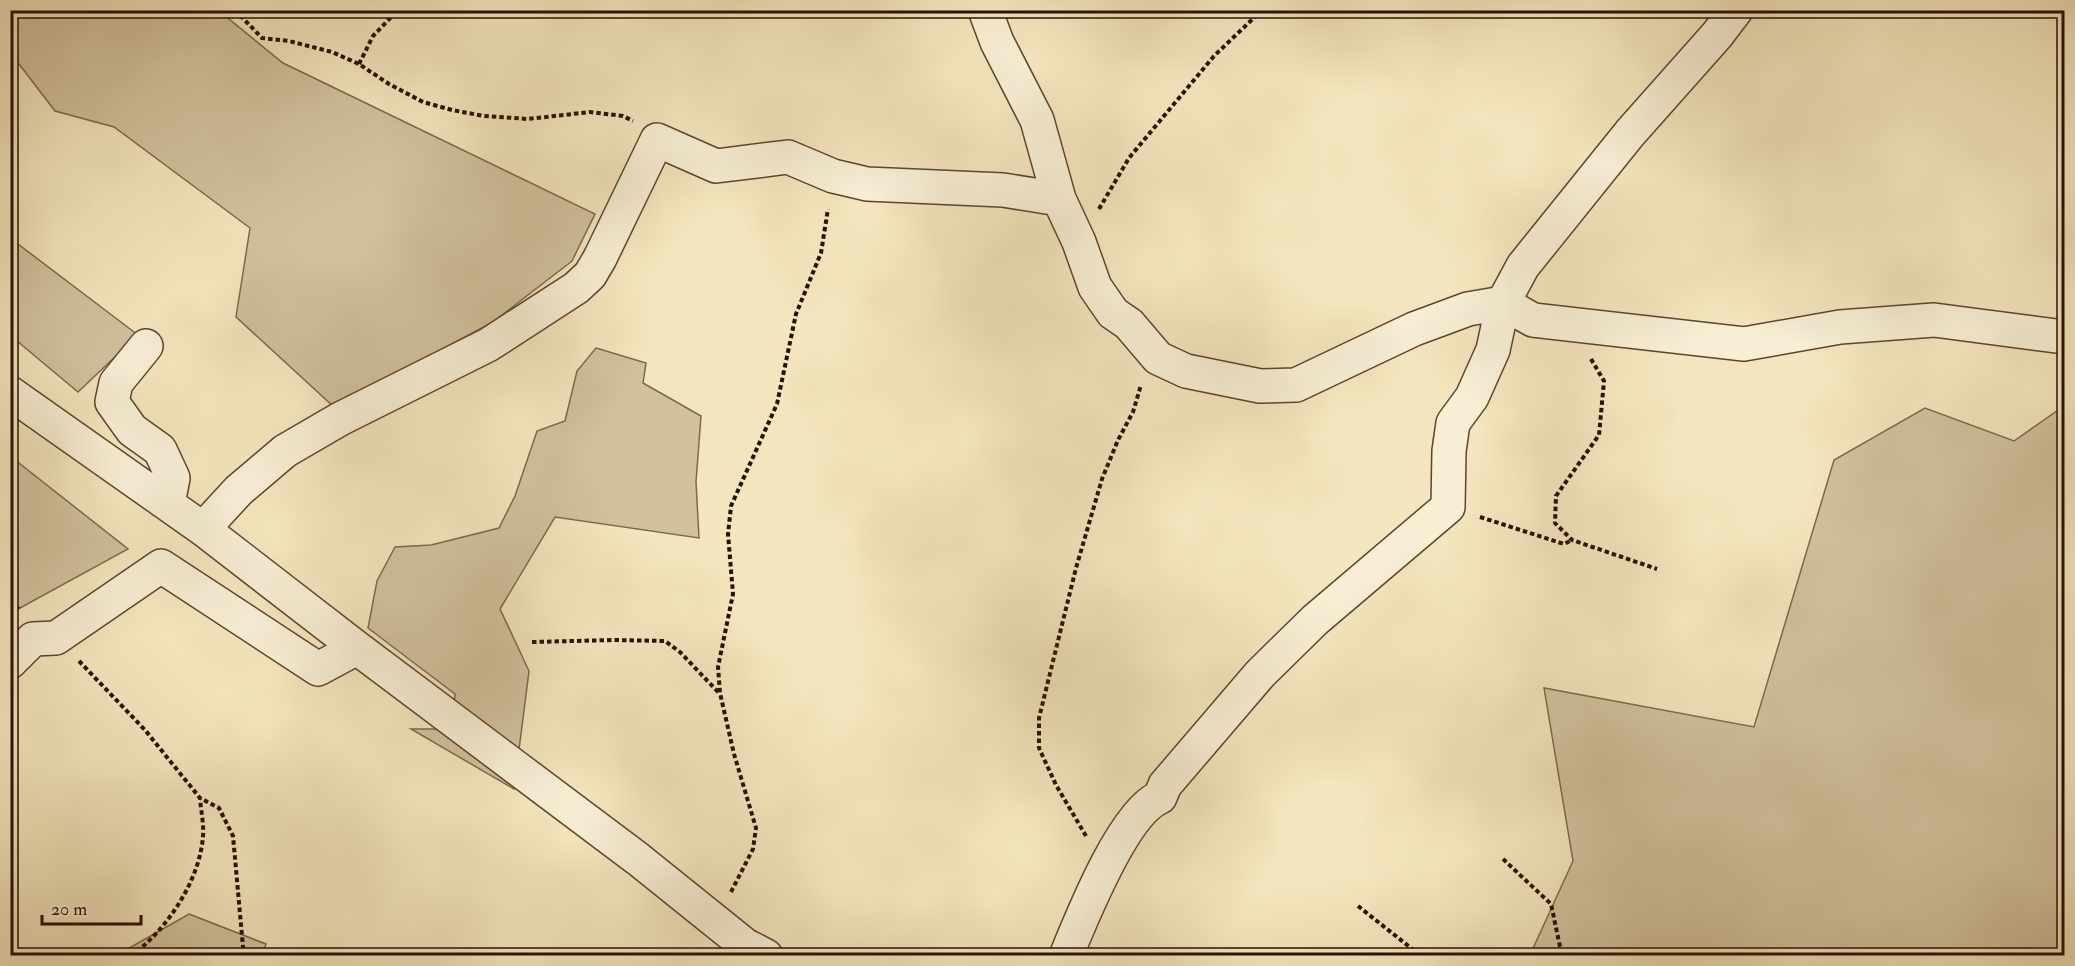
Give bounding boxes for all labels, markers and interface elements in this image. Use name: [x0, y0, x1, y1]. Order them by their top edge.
scale bar: [42, 888, 141, 926]
text: 20 m: [51, 898, 87, 921]

